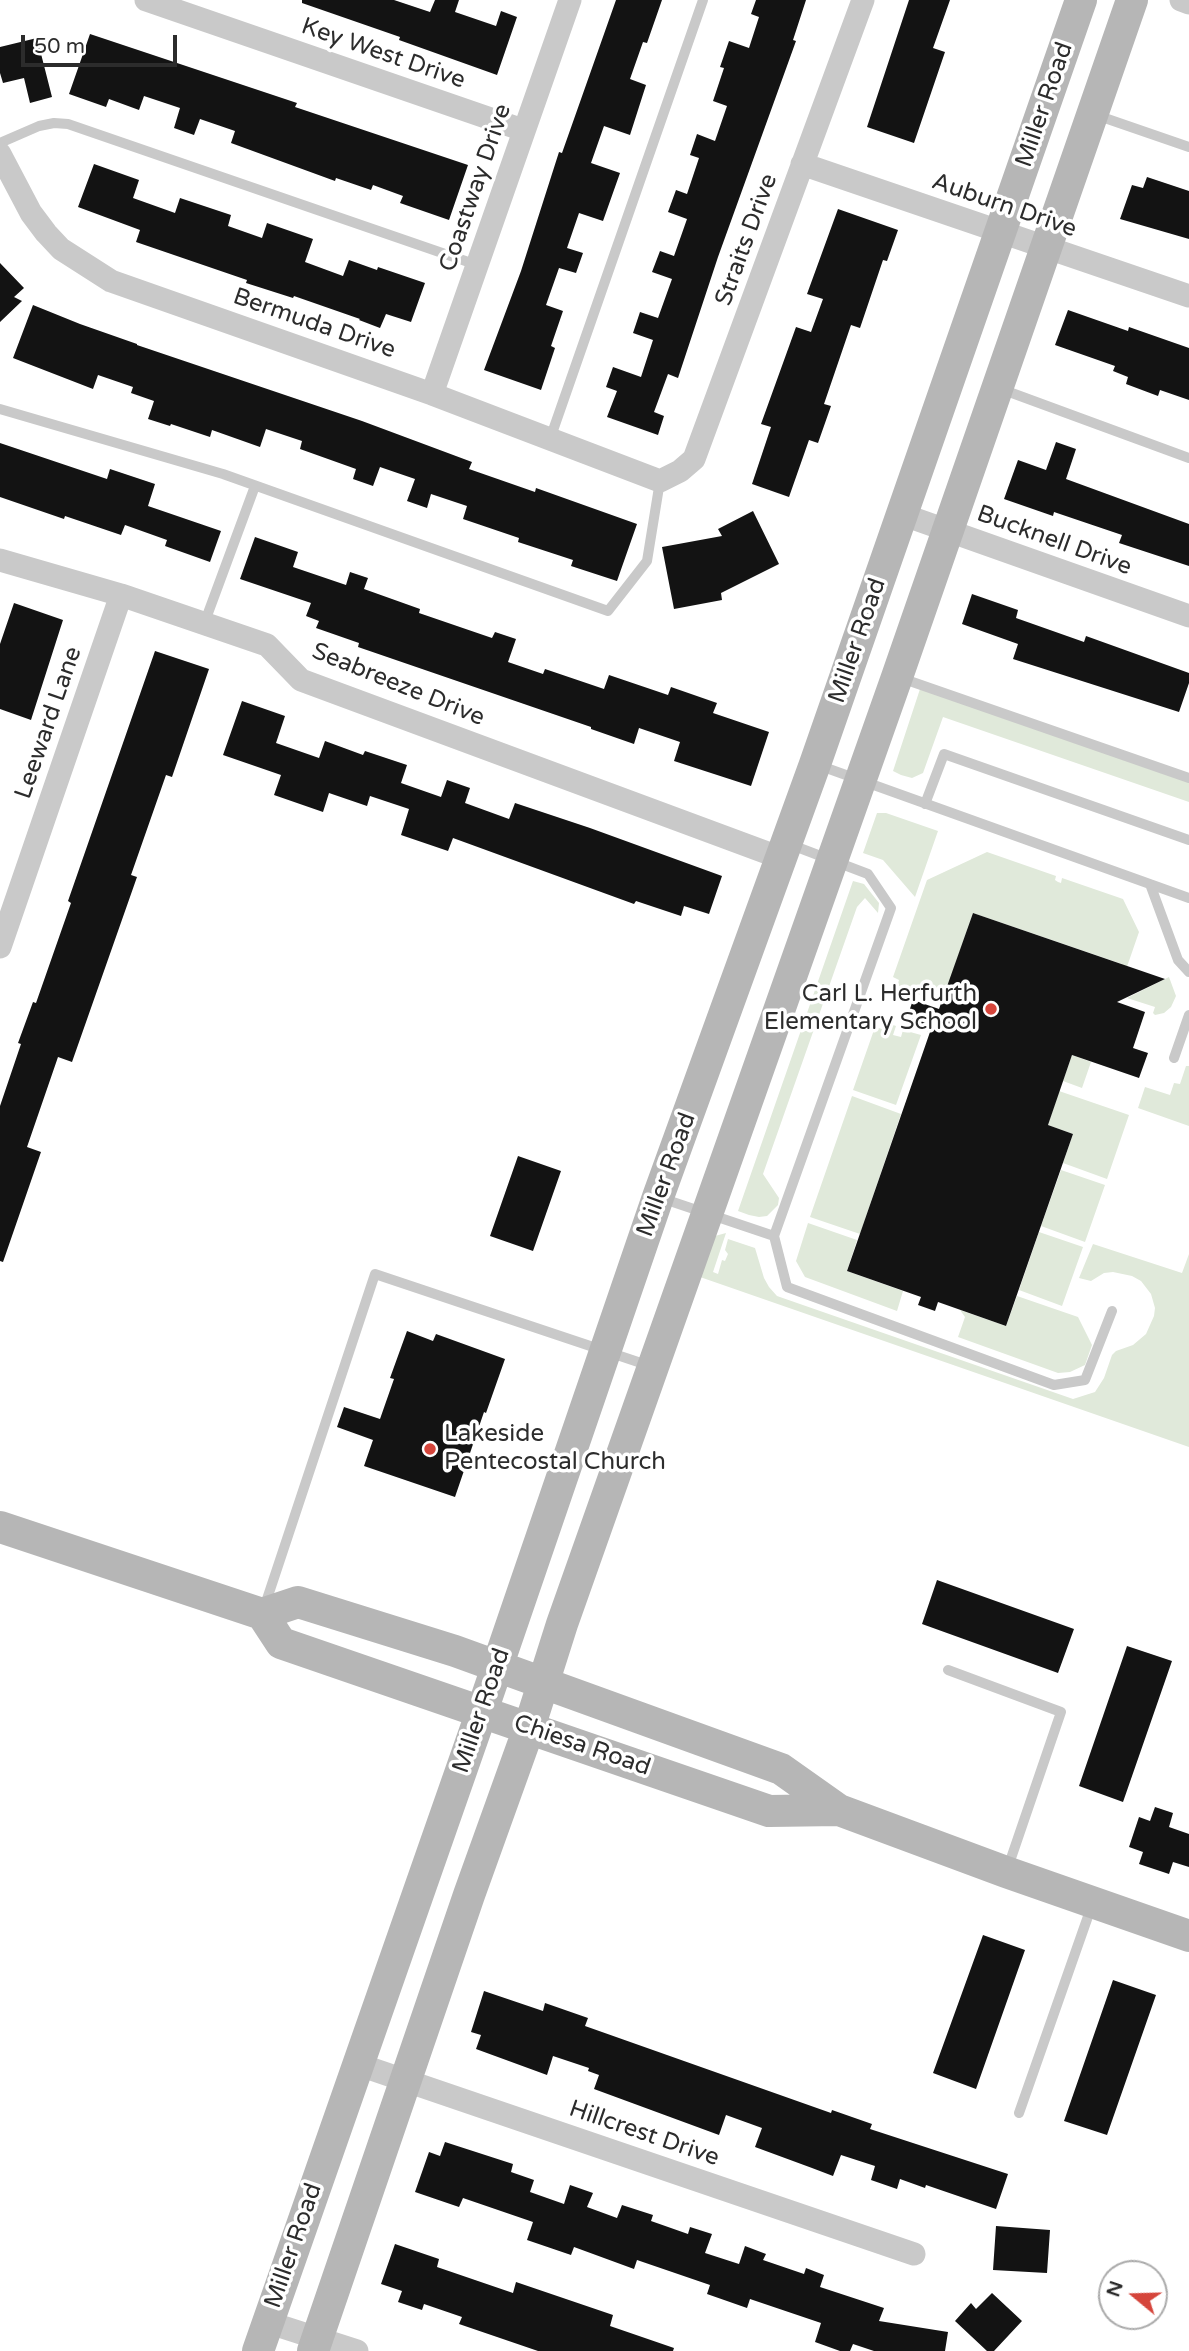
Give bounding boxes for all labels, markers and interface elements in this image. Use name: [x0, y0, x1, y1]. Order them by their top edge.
street label: Key West Drive: [297, 12, 469, 96]
scale bar: [24, 21, 180, 65]
text: 50 m: [34, 34, 85, 59]
street label: Miller Road: [1010, 39, 1080, 171]
street label: Coastway Drive: [434, 100, 518, 276]
street label: Auburn Drive: [928, 168, 1080, 244]
street label: Straits Drive: [710, 170, 784, 310]
street label: Bermuda Drive: [229, 283, 399, 365]
street label: Bucknell Drive: [973, 500, 1135, 582]
street label: Miller Road: [823, 575, 893, 707]
street label: Seabreeze Drive: [307, 637, 489, 733]
street label: Leeward Lane: [10, 643, 88, 803]
place label: Carl L. Herfurth Elementary School: [764, 981, 977, 1037]
marker: Carl L. Herfurth Elementary School: [983, 1001, 999, 1017]
street label: Miller Road: [631, 1109, 703, 1241]
place label: Lakeside Pentecostal Church: [444, 1421, 666, 1477]
marker: Lakeside Pentecostal Church: [422, 1441, 438, 1457]
street label: Miller Road: [447, 1645, 517, 1777]
street label: Chiesa Road: [510, 1709, 654, 1783]
street label: Hillcrest Drive: [565, 2095, 723, 2173]
street label: Miller Road: [259, 2180, 329, 2312]
north arrow: [1098, 2260, 1168, 2330]
text: N: [1102, 2278, 1128, 2300]

